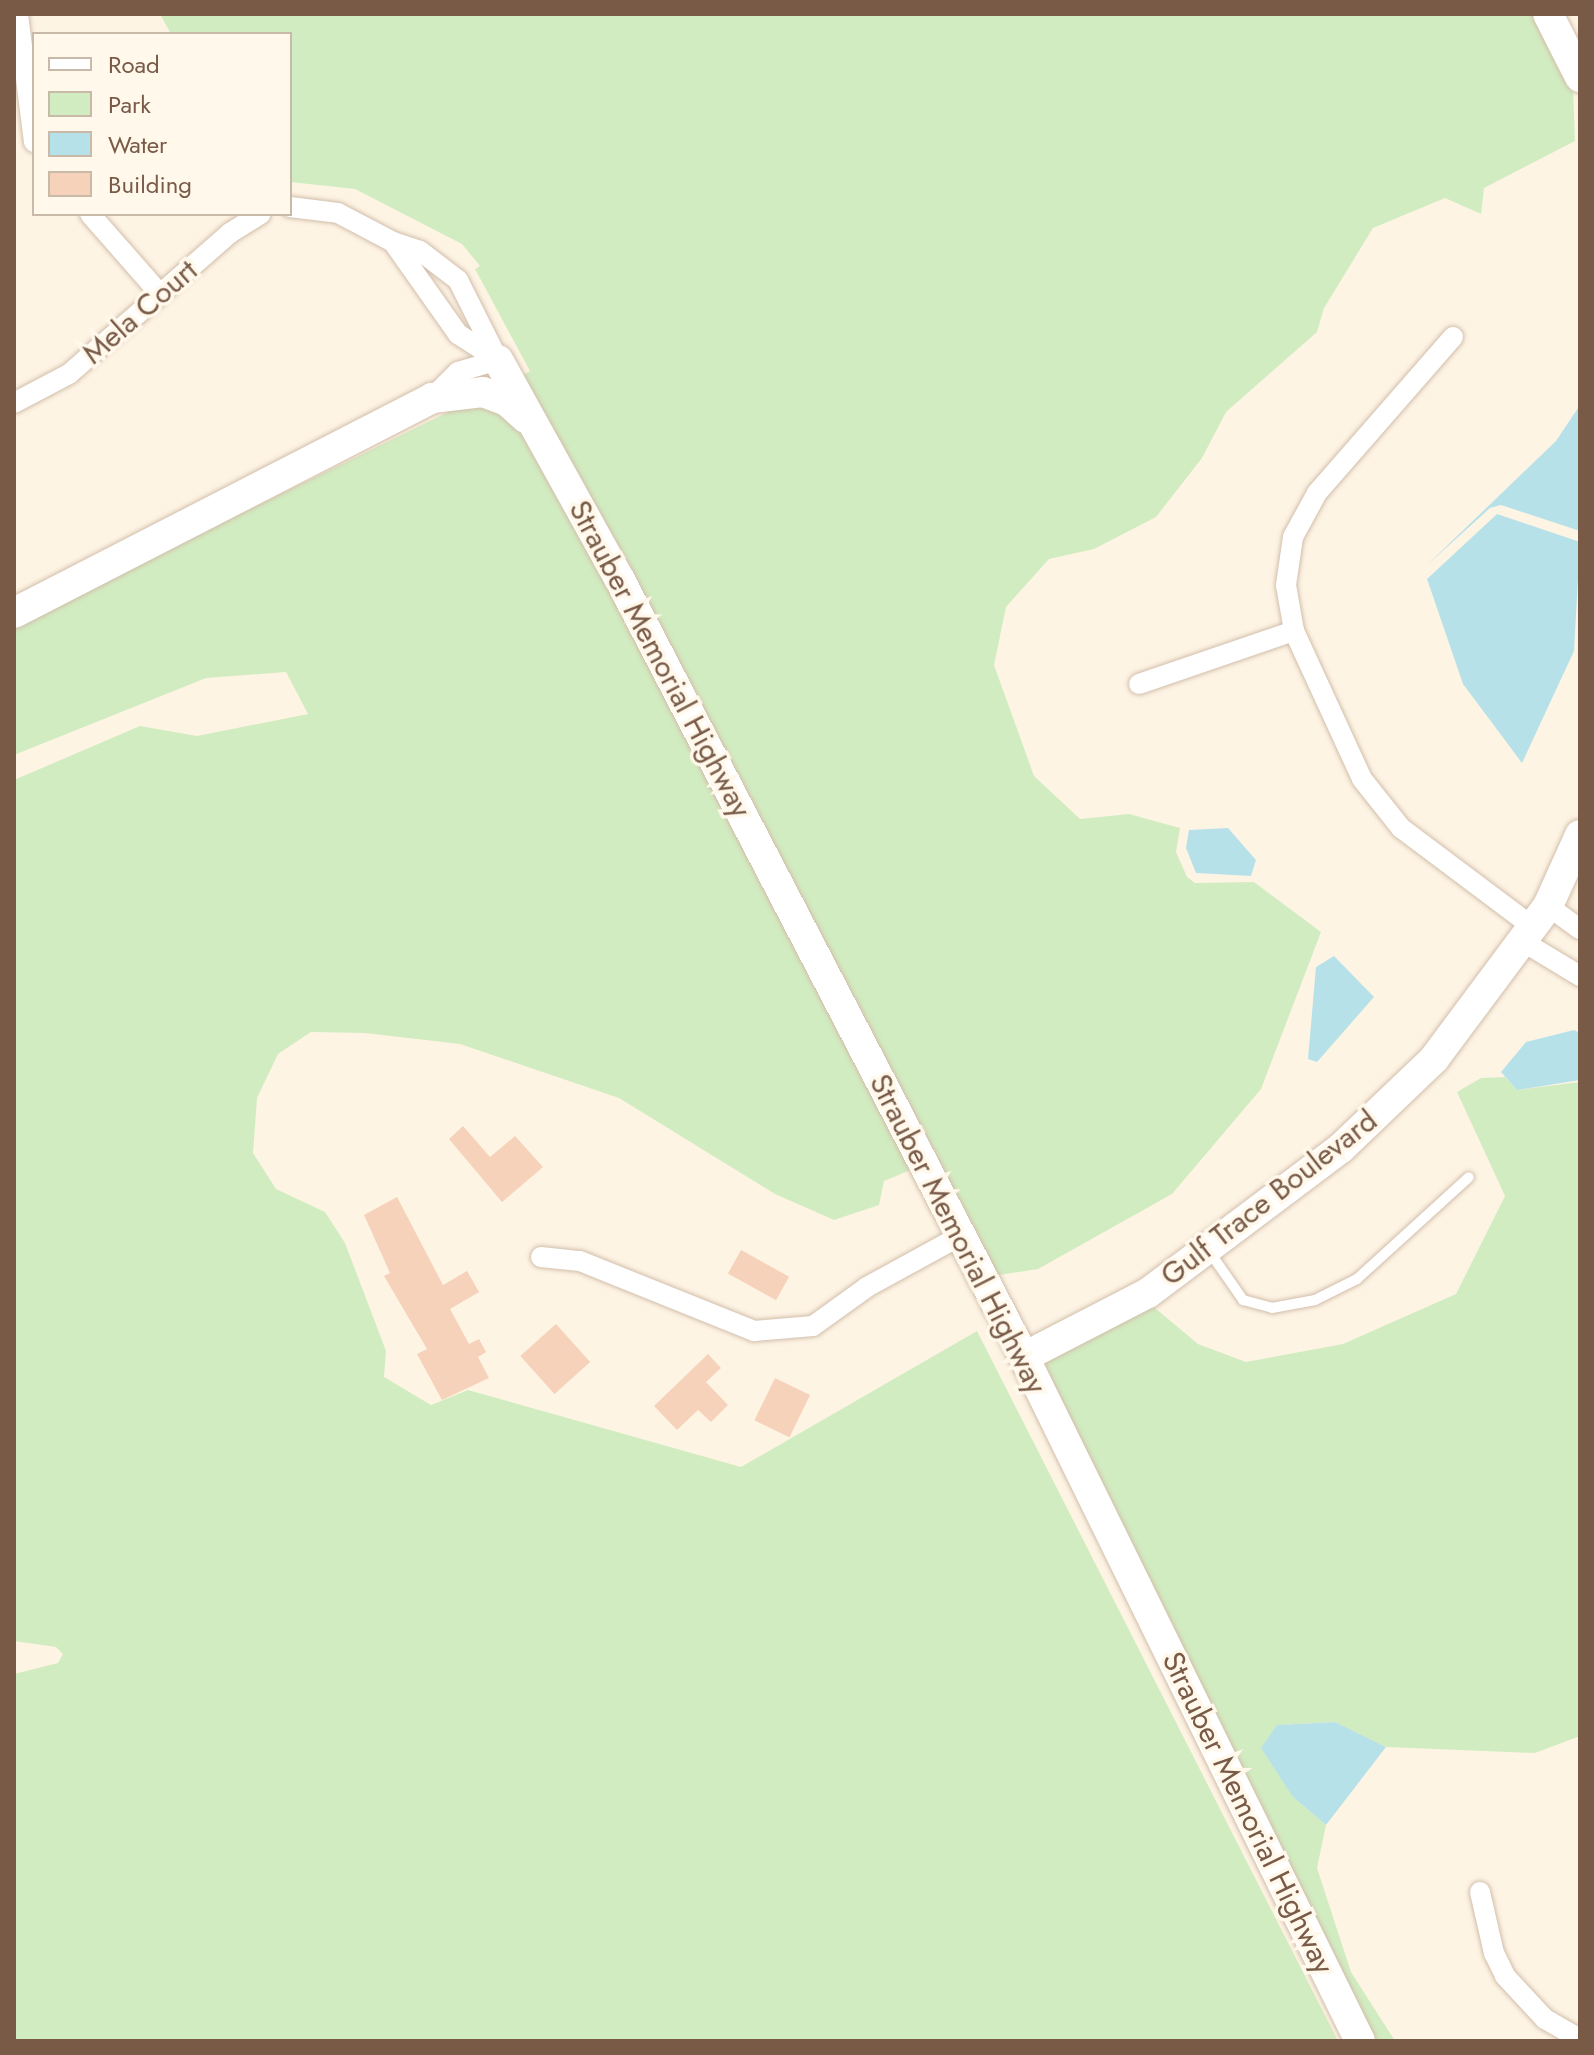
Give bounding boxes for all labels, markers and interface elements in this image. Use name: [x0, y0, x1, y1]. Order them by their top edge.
legend: [32, 32, 292, 216]
text: Road: [108, 47, 160, 82]
text: Park: [108, 87, 151, 122]
text: Water: [108, 127, 167, 162]
text: Building: [108, 167, 192, 202]
street label: Mela Court: [75, 252, 205, 372]
street label: Strauber Memorial Highway: [561, 494, 759, 824]
street label: Strauber Memorial Highway: [862, 1068, 1054, 1400]
street label: Gulf Trace Boulevard: [1154, 1102, 1384, 1294]
street label: Strauber Memorial Highway: [1154, 1646, 1342, 1980]

